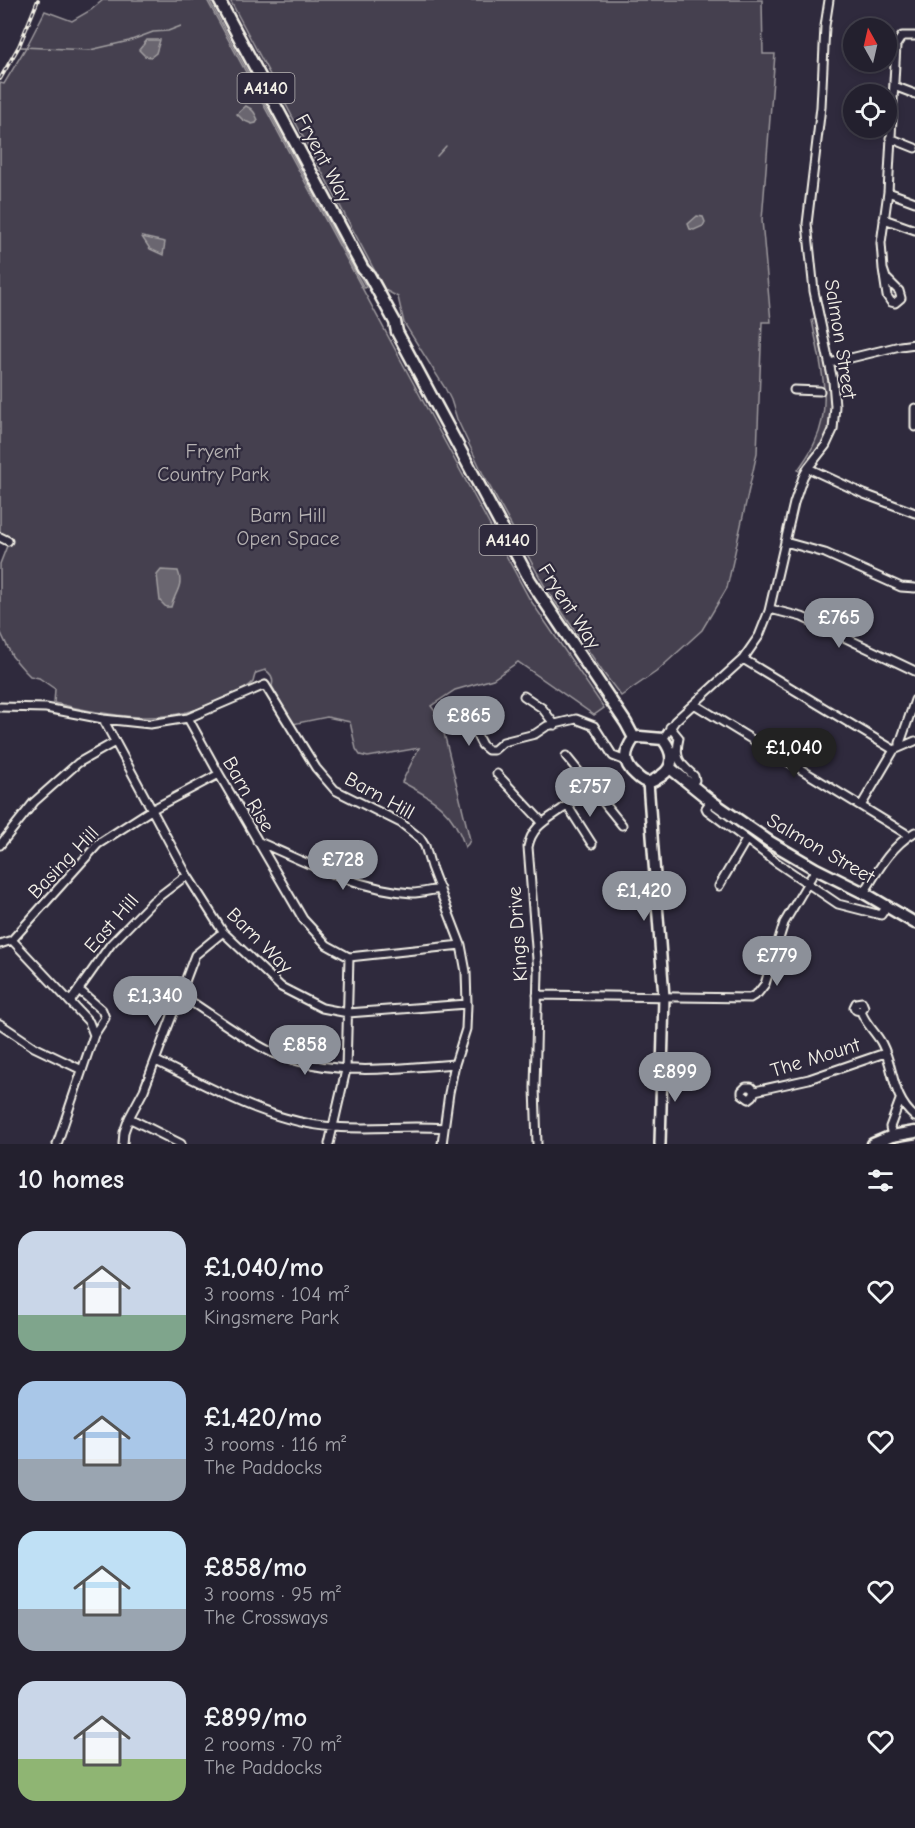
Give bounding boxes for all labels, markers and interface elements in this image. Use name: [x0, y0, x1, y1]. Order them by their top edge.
north arrow: [843, 18, 897, 72]
map controls: [843, 18, 897, 138]
road number: A4140: [238, 73, 294, 103]
button: locate: [843, 84, 897, 138]
street label: Fryent Way: [291, 110, 356, 206]
street label: Salmon Street: [820, 278, 862, 402]
park label: Fryent Country Park: [157, 440, 269, 486]
park label: Barn Hill Open Space: [237, 504, 339, 550]
road number: A4140: [480, 525, 536, 555]
street label: Fryent Way: [534, 559, 606, 653]
pin: £765: [803, 598, 875, 649]
text: £765: [818, 606, 860, 629]
pin: £865: [433, 696, 505, 747]
text: £865: [447, 704, 491, 727]
pin: £1,040: [745, 728, 843, 779]
text: £1,040: [765, 736, 823, 759]
street label: Barn Rise: [218, 752, 279, 836]
street label: Barn Hill: [341, 767, 419, 824]
pin: £757: [554, 767, 626, 818]
text: £757: [569, 775, 611, 798]
street label: Salmon Street: [763, 808, 880, 889]
street label: Basing Hill: [23, 821, 103, 903]
pin: £728: [307, 840, 379, 891]
text: £728: [322, 848, 364, 871]
pin: £1,420: [595, 871, 693, 922]
text: £1,420: [616, 879, 672, 902]
street label: Kings Drive: [503, 886, 532, 982]
street label: East Hill: [79, 889, 143, 958]
street label: Barn Way: [222, 903, 297, 978]
pin: £779: [741, 936, 813, 987]
text: £779: [756, 944, 798, 967]
pin: £1,340: [106, 976, 204, 1027]
text: £1,340: [127, 984, 183, 1007]
pin: £858: [269, 1025, 341, 1076]
text: £858: [283, 1033, 327, 1056]
street label: The Mount: [768, 1033, 864, 1082]
pin: £899: [639, 1052, 711, 1103]
text: £899: [653, 1060, 697, 1083]
icon: filters: [864, 1164, 897, 1197]
text: 10 homes: [18, 1165, 124, 1195]
text: £1,040/mo: [204, 1253, 324, 1283]
icon: home: [66, 1255, 138, 1327]
icon: heart: [864, 1275, 897, 1308]
text: 3 rooms · 104 m²: [204, 1283, 349, 1306]
text: Kingsmere Park: [204, 1306, 339, 1329]
text: £1,420/mo: [204, 1403, 322, 1433]
icon: home: [66, 1405, 138, 1477]
icon: heart: [864, 1425, 897, 1458]
text: 3 rooms · 116 m²: [204, 1433, 346, 1456]
text: The Paddocks: [204, 1456, 322, 1479]
text: £858/mo: [204, 1553, 307, 1583]
icon: home: [66, 1555, 138, 1627]
icon: heart: [864, 1575, 897, 1608]
text: 3 rooms · 95 m²: [204, 1583, 341, 1606]
text: The Crossways: [204, 1606, 328, 1629]
text: £899/mo: [204, 1703, 307, 1733]
icon: home: [66, 1705, 138, 1777]
icon: heart: [864, 1725, 897, 1758]
text: 2 rooms · 70 m²: [204, 1733, 341, 1756]
text: The Paddocks: [204, 1756, 322, 1779]

